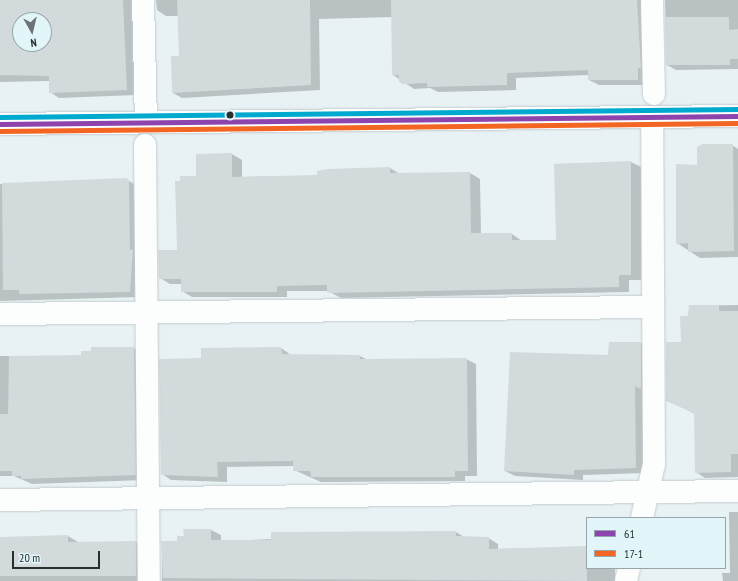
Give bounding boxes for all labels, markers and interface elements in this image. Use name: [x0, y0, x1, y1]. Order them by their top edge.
north arrow: [12, 12, 52, 52]
text: N: [30, 36, 37, 50]
unlabelled marker: [225, 110, 235, 120]
legend: [586, 517, 726, 569]
text: 61: [624, 526, 635, 541]
scale bar: [14, 543, 102, 569]
text: 17-1: [624, 546, 643, 561]
text: 20 m: [19, 550, 40, 565]

